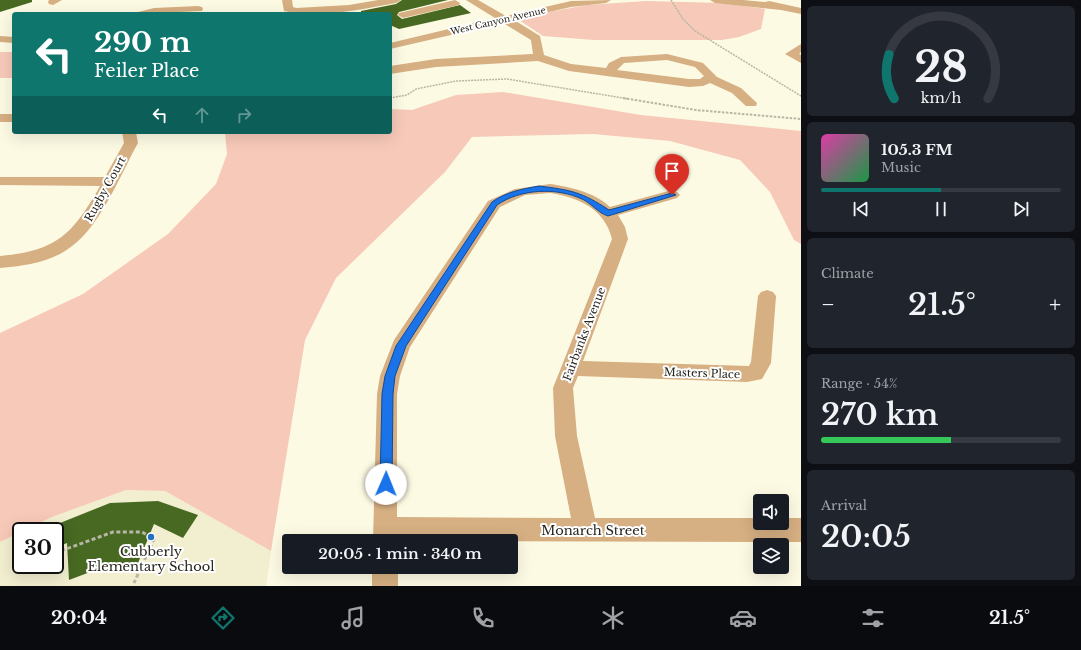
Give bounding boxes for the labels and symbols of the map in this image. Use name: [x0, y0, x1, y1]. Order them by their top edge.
street label: West Canyon Avenue: [448, 4, 547, 37]
street label: Rugby Court: [81, 153, 129, 224]
pin: [655, 154, 689, 195]
street label: Fairbanks Avenue: [560, 285, 608, 383]
street label: Masters Place: [664, 365, 740, 381]
position arrow: [365, 463, 407, 505]
speed limit sign: 30: [12, 522, 64, 574]
street label: Monarch Street: [541, 522, 645, 539]
marker: Cubberly Elementary School: [146, 532, 156, 542]
place label: Cubberly Elementary School: [88, 543, 214, 575]

